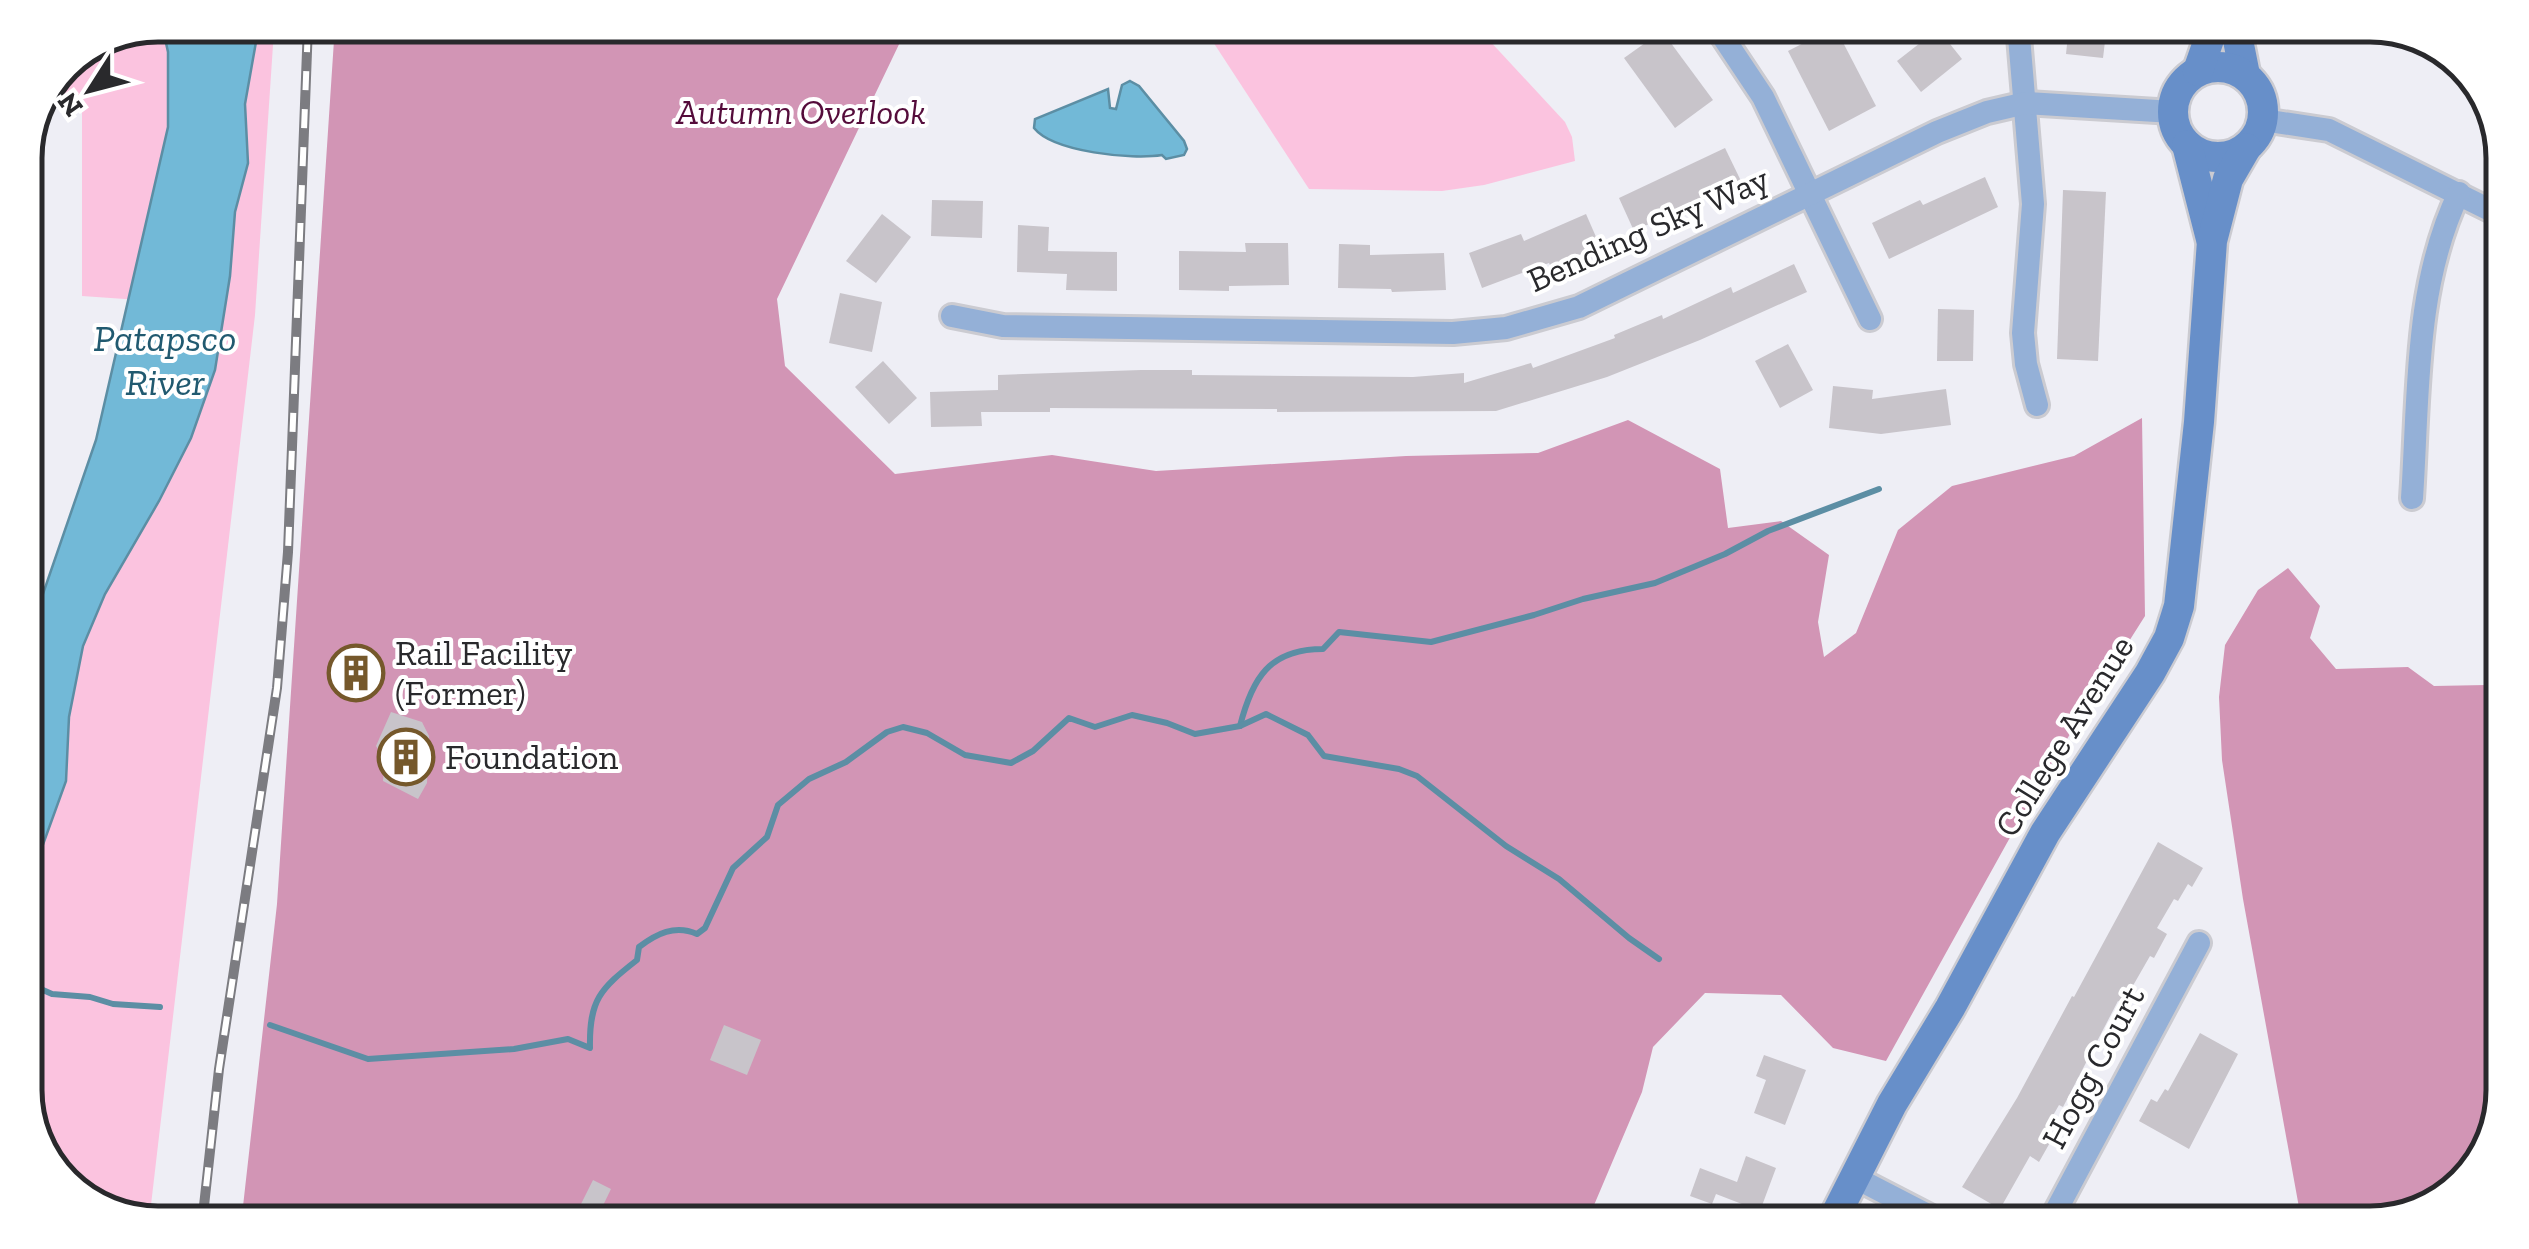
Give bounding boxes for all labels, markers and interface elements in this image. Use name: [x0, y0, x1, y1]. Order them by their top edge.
north arrow: [40, 40, 140, 140]
text: N: [51, 86, 90, 123]
park label: Autumn Overlook: [675, 91, 926, 133]
street label: Bending Sky Way: [1521, 157, 1775, 301]
water label: Patapsco River: [94, 315, 236, 405]
street label: College Avenue: [1986, 628, 2142, 844]
place label: Rail Facility (Former): [395, 632, 573, 714]
building icon: Rail Facility (Former): [326, 643, 386, 703]
building icon: Foundation: [376, 727, 436, 787]
place label: Foundation: [445, 736, 618, 778]
street label: Hogg Court: [2033, 979, 2153, 1155]

